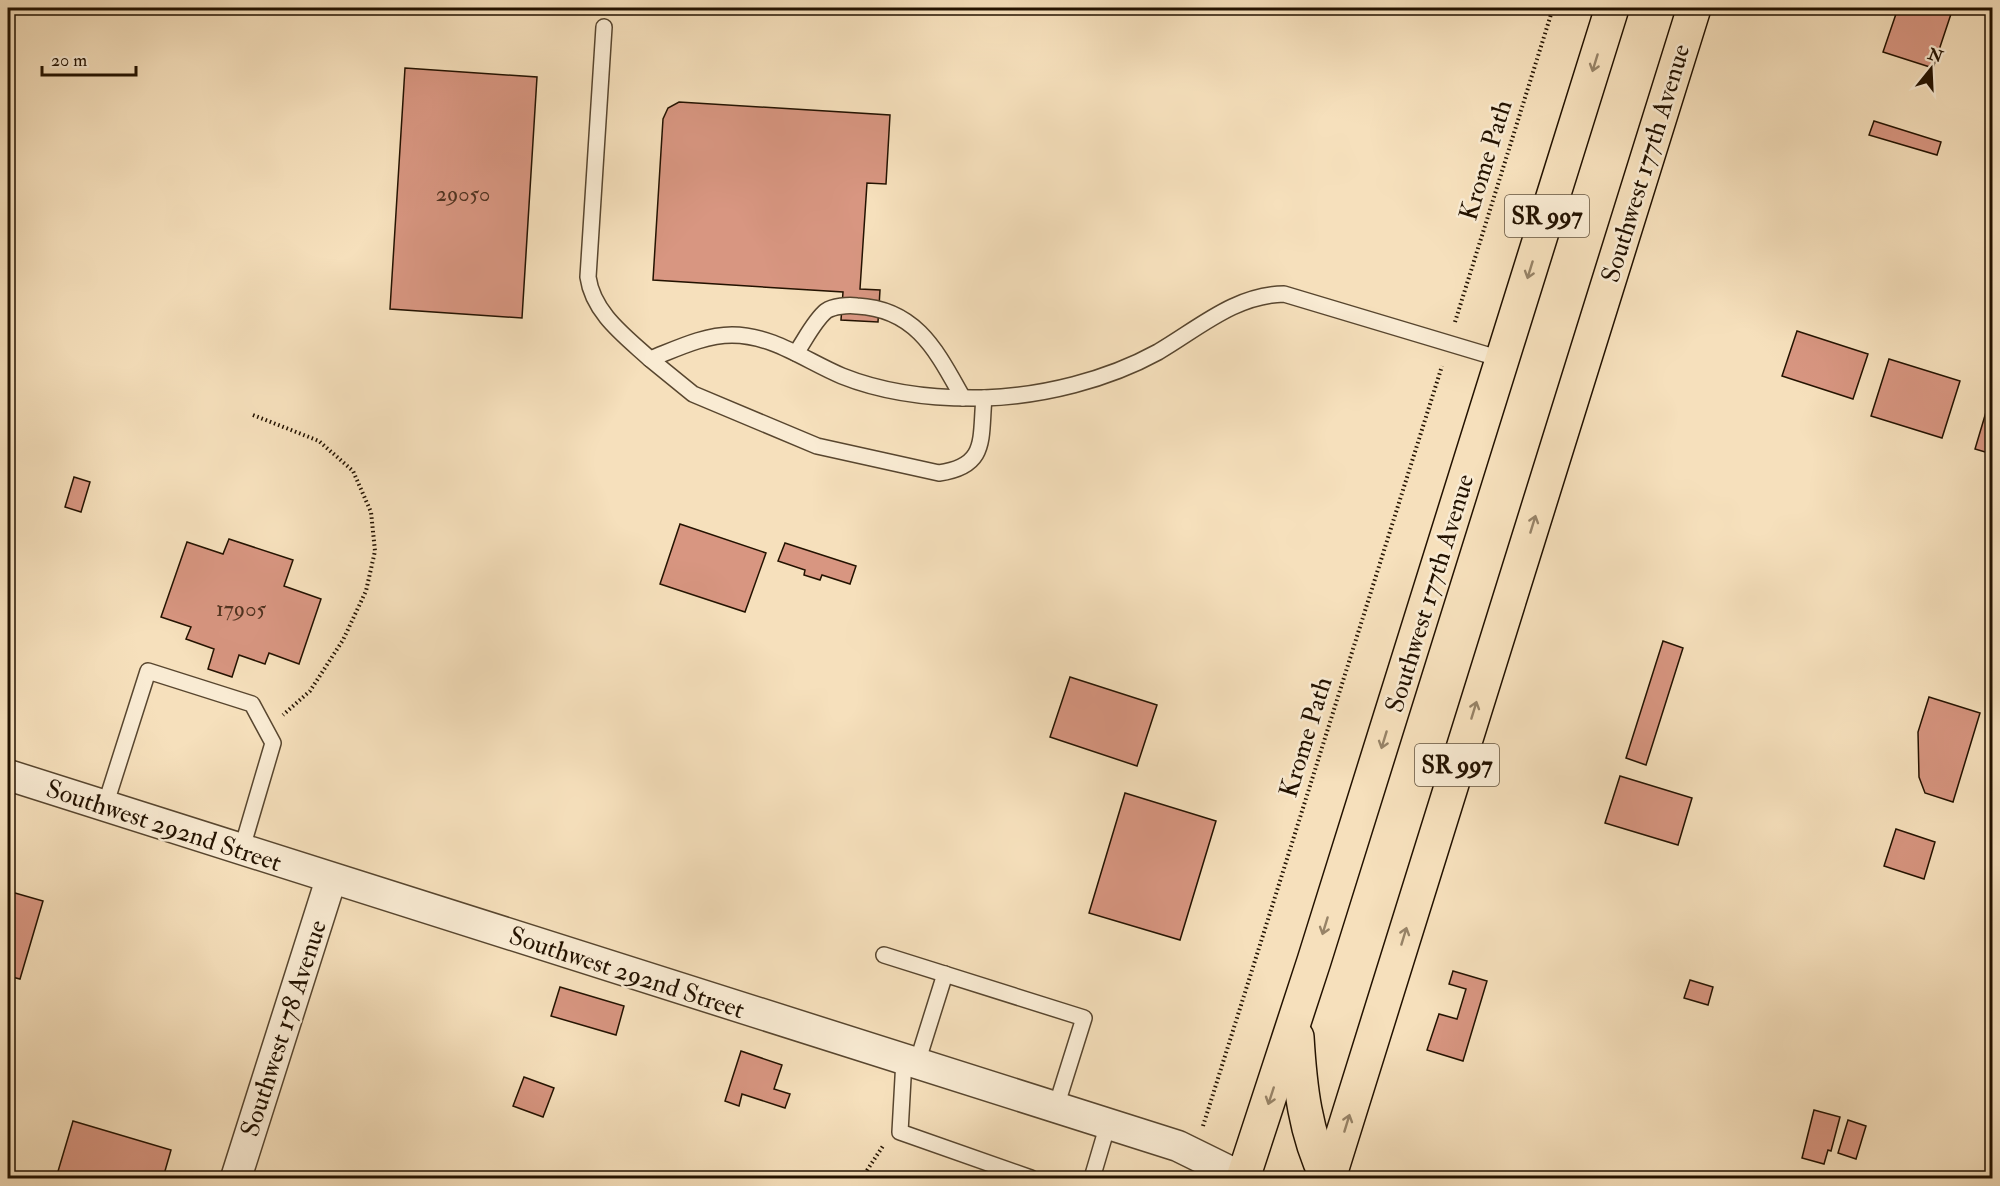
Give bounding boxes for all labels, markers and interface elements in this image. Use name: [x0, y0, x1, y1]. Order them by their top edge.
scale bar: [42, 39, 136, 77]
north arrow: [1901, 39, 1961, 99]
street label: Southwest 177th Avenue: [1594, 40, 1697, 286]
text: N: [1924, 44, 1946, 68]
text: 20 m: [51, 49, 87, 72]
one-way arrow: [1588, 53, 1599, 72]
street label: Krome Path: [1453, 96, 1519, 224]
house number: 29050: [436, 180, 490, 208]
road number: SR 997: [1505, 195, 1589, 237]
one-way arrow: [1524, 260, 1535, 279]
street label: Southwest 177th Avenue: [1378, 470, 1481, 716]
one-way arrow: [1528, 515, 1539, 534]
house number: 17905: [216, 595, 266, 623]
street label: Krome Path: [1273, 673, 1339, 801]
one-way arrow: [1470, 701, 1481, 720]
one-way arrow: [1377, 730, 1388, 749]
road number: SR 997: [1415, 744, 1499, 786]
street label: Southwest 292nd Street: [42, 773, 285, 879]
street label: Southwest 178 Avenue: [234, 916, 334, 1141]
one-way arrow: [1319, 916, 1330, 935]
street label: Southwest 292nd Street: [505, 920, 748, 1026]
one-way arrow: [1399, 927, 1410, 946]
one-way arrow: [1264, 1086, 1275, 1105]
one-way arrow: [1342, 1114, 1353, 1133]

